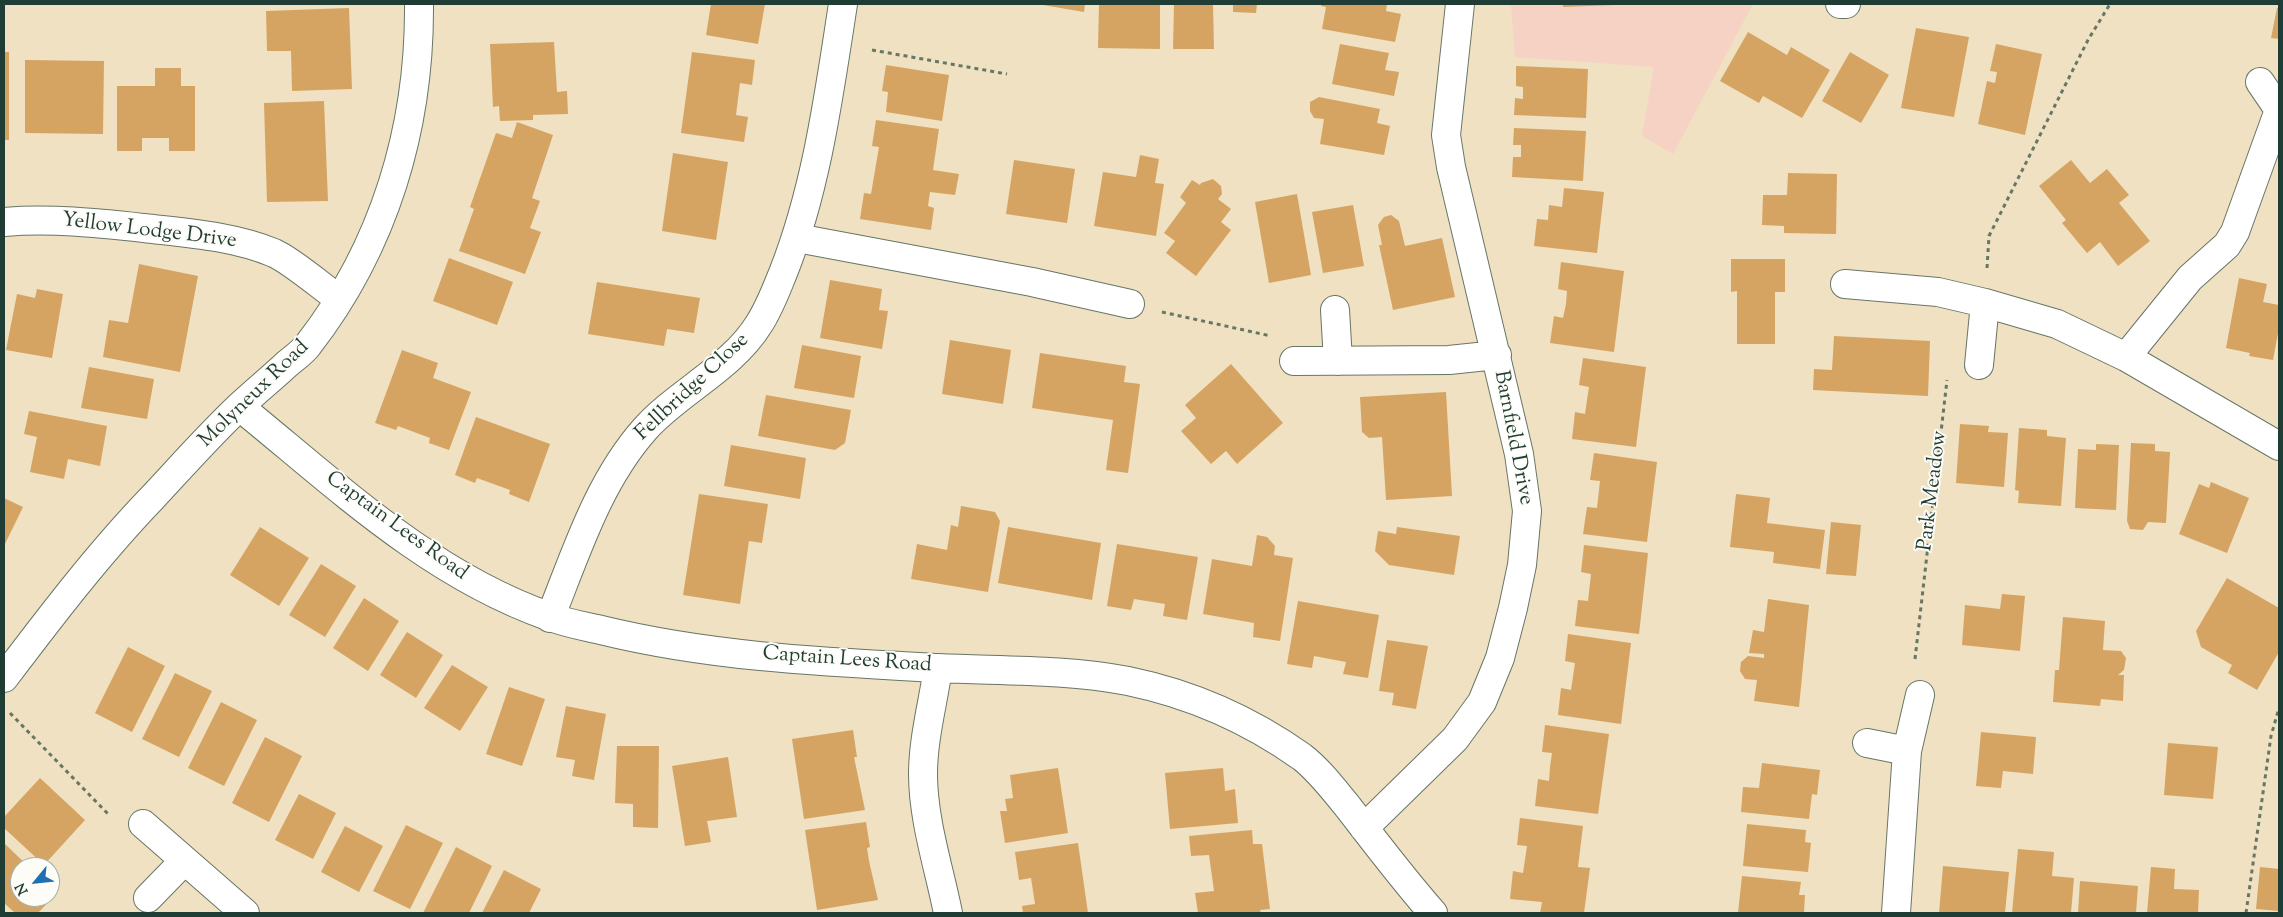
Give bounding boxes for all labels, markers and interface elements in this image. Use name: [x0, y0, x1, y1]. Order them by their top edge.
street label: Yellow Lodge Drive: [60, 209, 238, 255]
street label: Fellbridge Close: [631, 329, 755, 447]
street label: Molyneux Road: [195, 336, 315, 454]
street label: Barnfield Drive: [1487, 369, 1537, 507]
street label: Park Meadow: [1914, 429, 1954, 553]
street label: Captain Lees Road: [320, 467, 472, 587]
street label: Captain Lees Road: [762, 643, 932, 679]
north arrow: [10, 857, 60, 907]
text: N: [11, 879, 34, 898]

